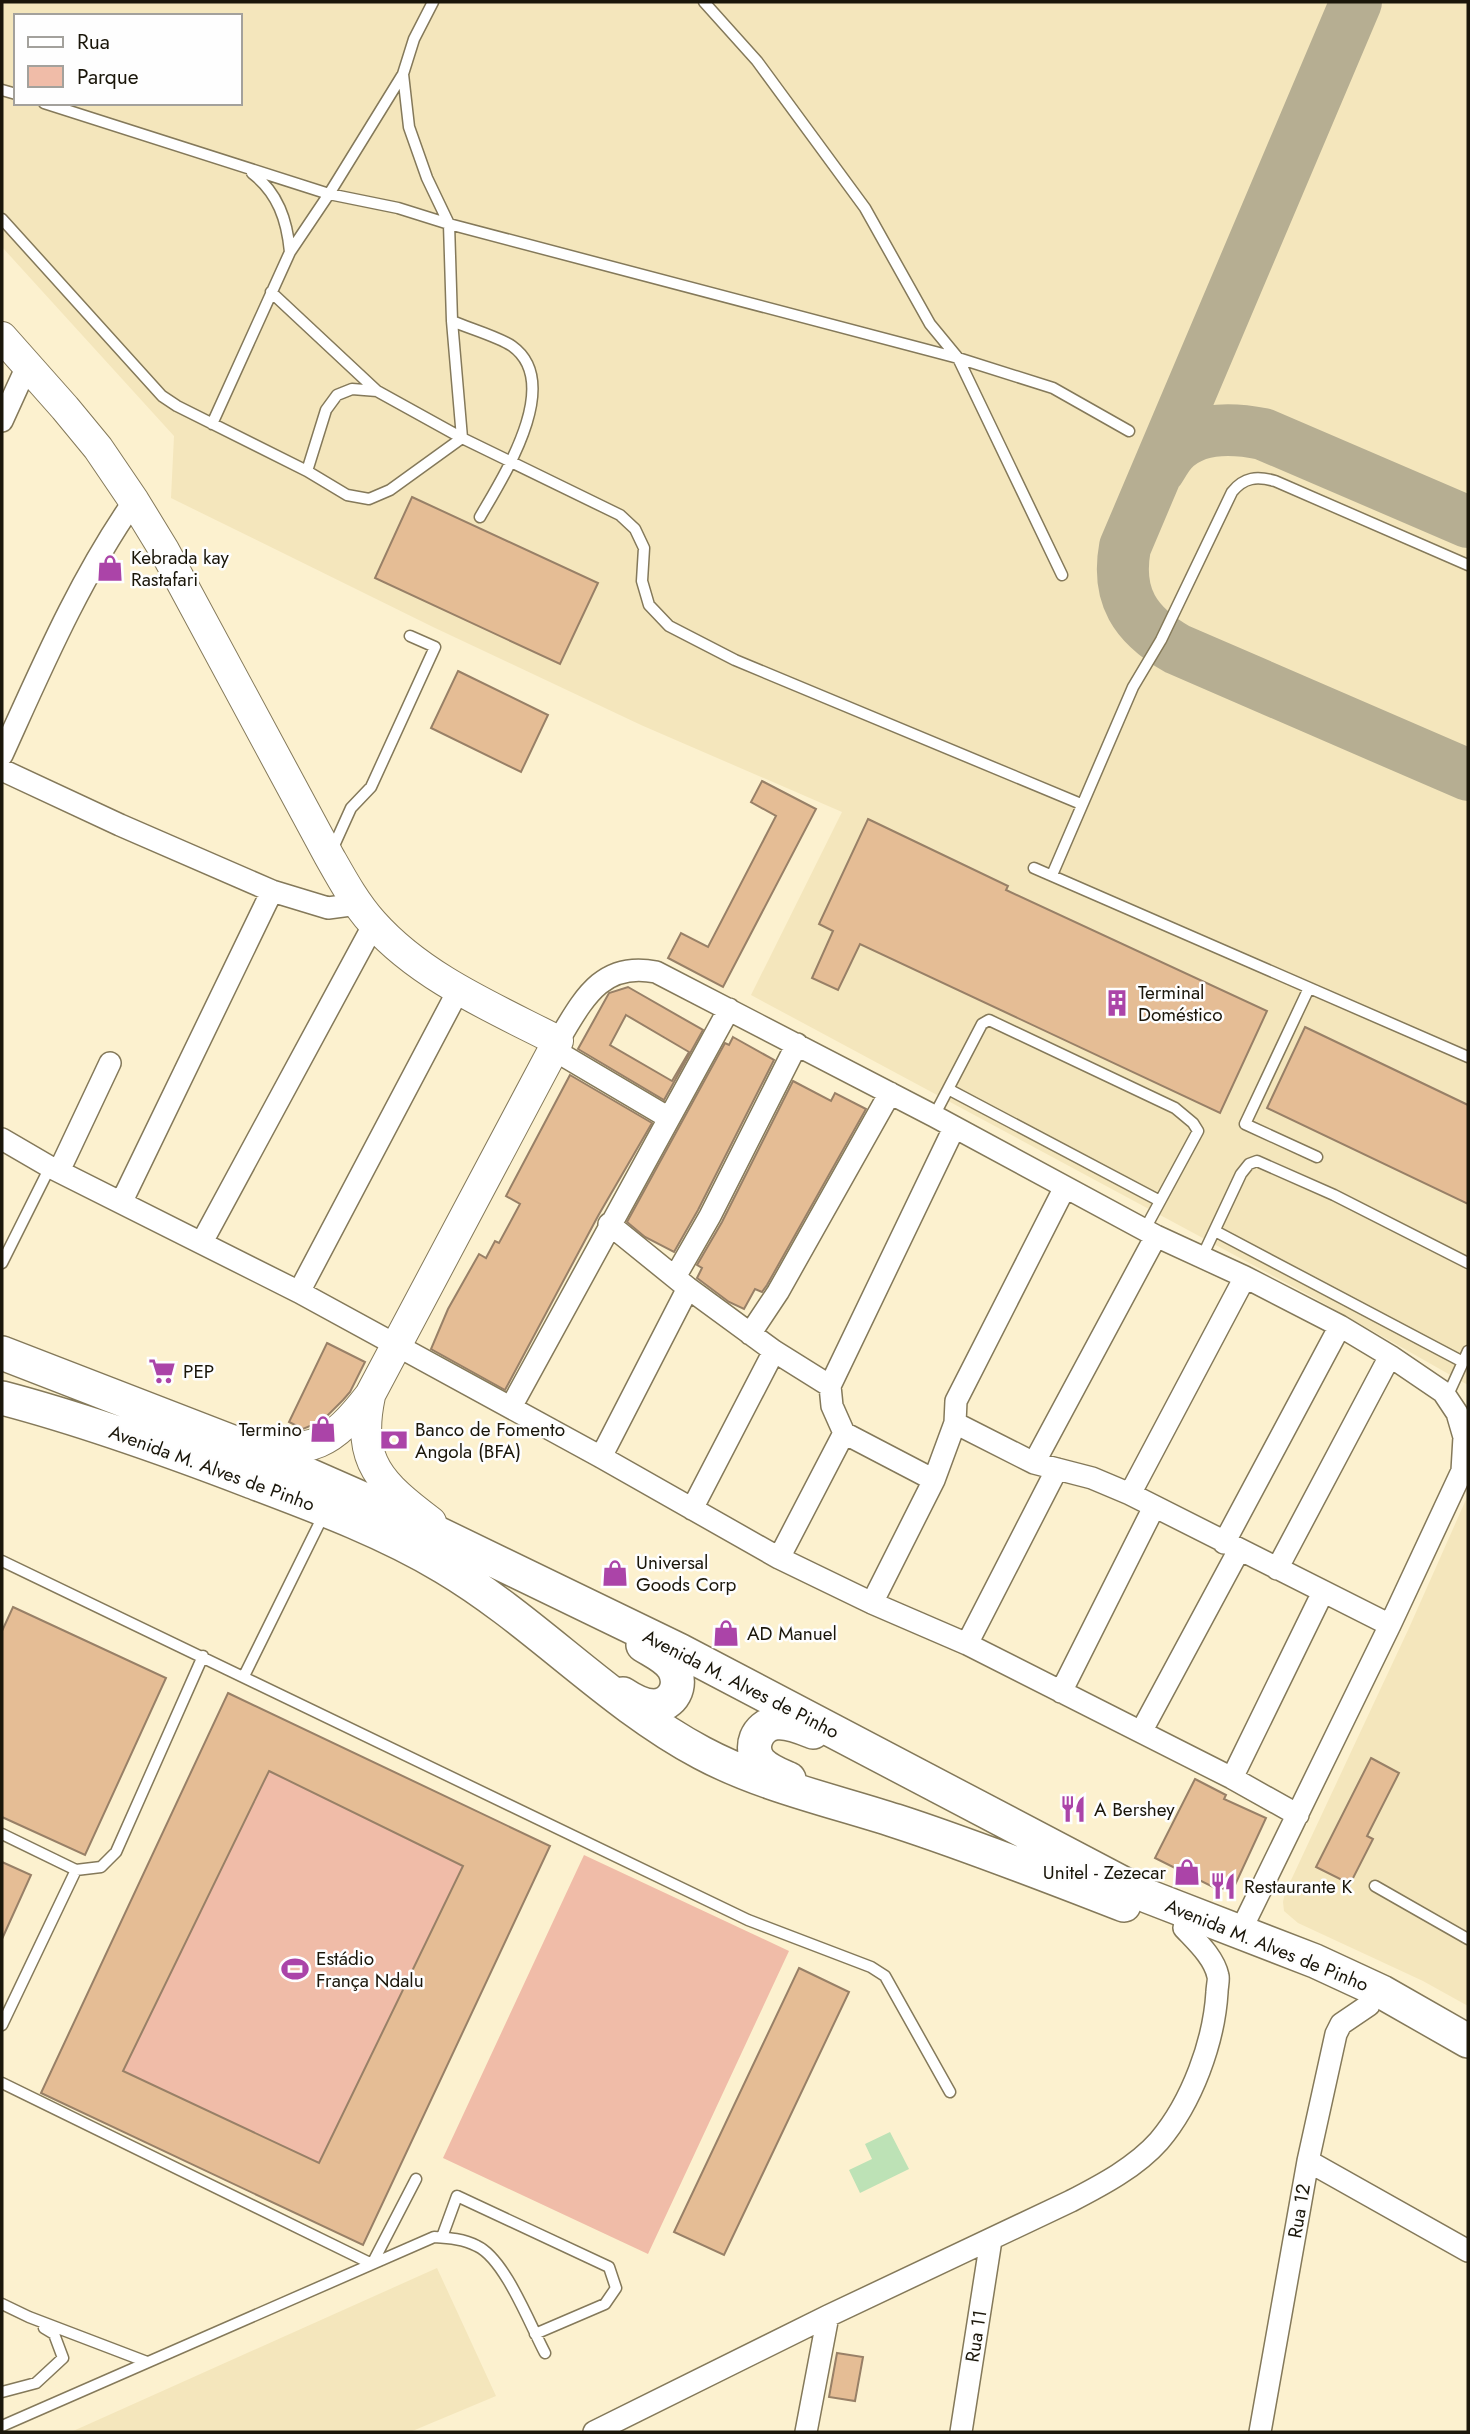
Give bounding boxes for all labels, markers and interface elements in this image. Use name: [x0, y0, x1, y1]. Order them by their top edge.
legend: [14, 14, 242, 105]
text: Rua: [77, 27, 110, 57]
text: Parque: [77, 62, 139, 92]
place label: Kebrada kay Rastafari: [131, 544, 230, 593]
shop icon: Kebrada kay Rastafari: [95, 553, 125, 583]
place label: Terminal Doméstico: [1138, 979, 1223, 1028]
building icon: Terminal Doméstico: [1102, 988, 1132, 1018]
supermarket icon: PEP: [147, 1356, 177, 1386]
place label: PEP: [183, 1358, 214, 1385]
shop icon: Termino: [308, 1414, 338, 1444]
place label: Termino: [239, 1416, 302, 1443]
place label: Banco de Fomento Angola (BFA): [415, 1416, 565, 1465]
street label: Avenida M. Alves de Pinho: [105, 1418, 319, 1518]
bank icon: Banco de Fomento Angola (BFA): [379, 1425, 409, 1455]
place label: Universal Goods Corp: [636, 1549, 737, 1598]
shop icon: Universal Goods Corp: [600, 1558, 630, 1588]
shop icon: AD Manuel: [711, 1618, 741, 1648]
place label: AD Manuel: [747, 1620, 837, 1647]
street label: Avenida M. Alves de Pinho: [638, 1623, 844, 1745]
restaurant icon: A Bershey: [1058, 1794, 1088, 1824]
place label: A Bershey: [1094, 1796, 1175, 1823]
shop icon: Unitel - Zezecar: [1172, 1857, 1202, 1887]
place label: Unitel - Zezecar: [1043, 1859, 1166, 1886]
restaurant icon: Restaurante K: [1208, 1871, 1238, 1901]
place label: Restaurante K: [1244, 1873, 1352, 1900]
street label: Avenida M. Alves de Pinho: [1161, 1892, 1373, 1998]
place label: Estádio França Ndalu: [316, 1945, 424, 1994]
sports icon: Estádio França Ndalu: [280, 1954, 310, 1984]
street label: Rua 12: [1281, 2182, 1317, 2240]
street label: Rua 11: [959, 2308, 993, 2364]

